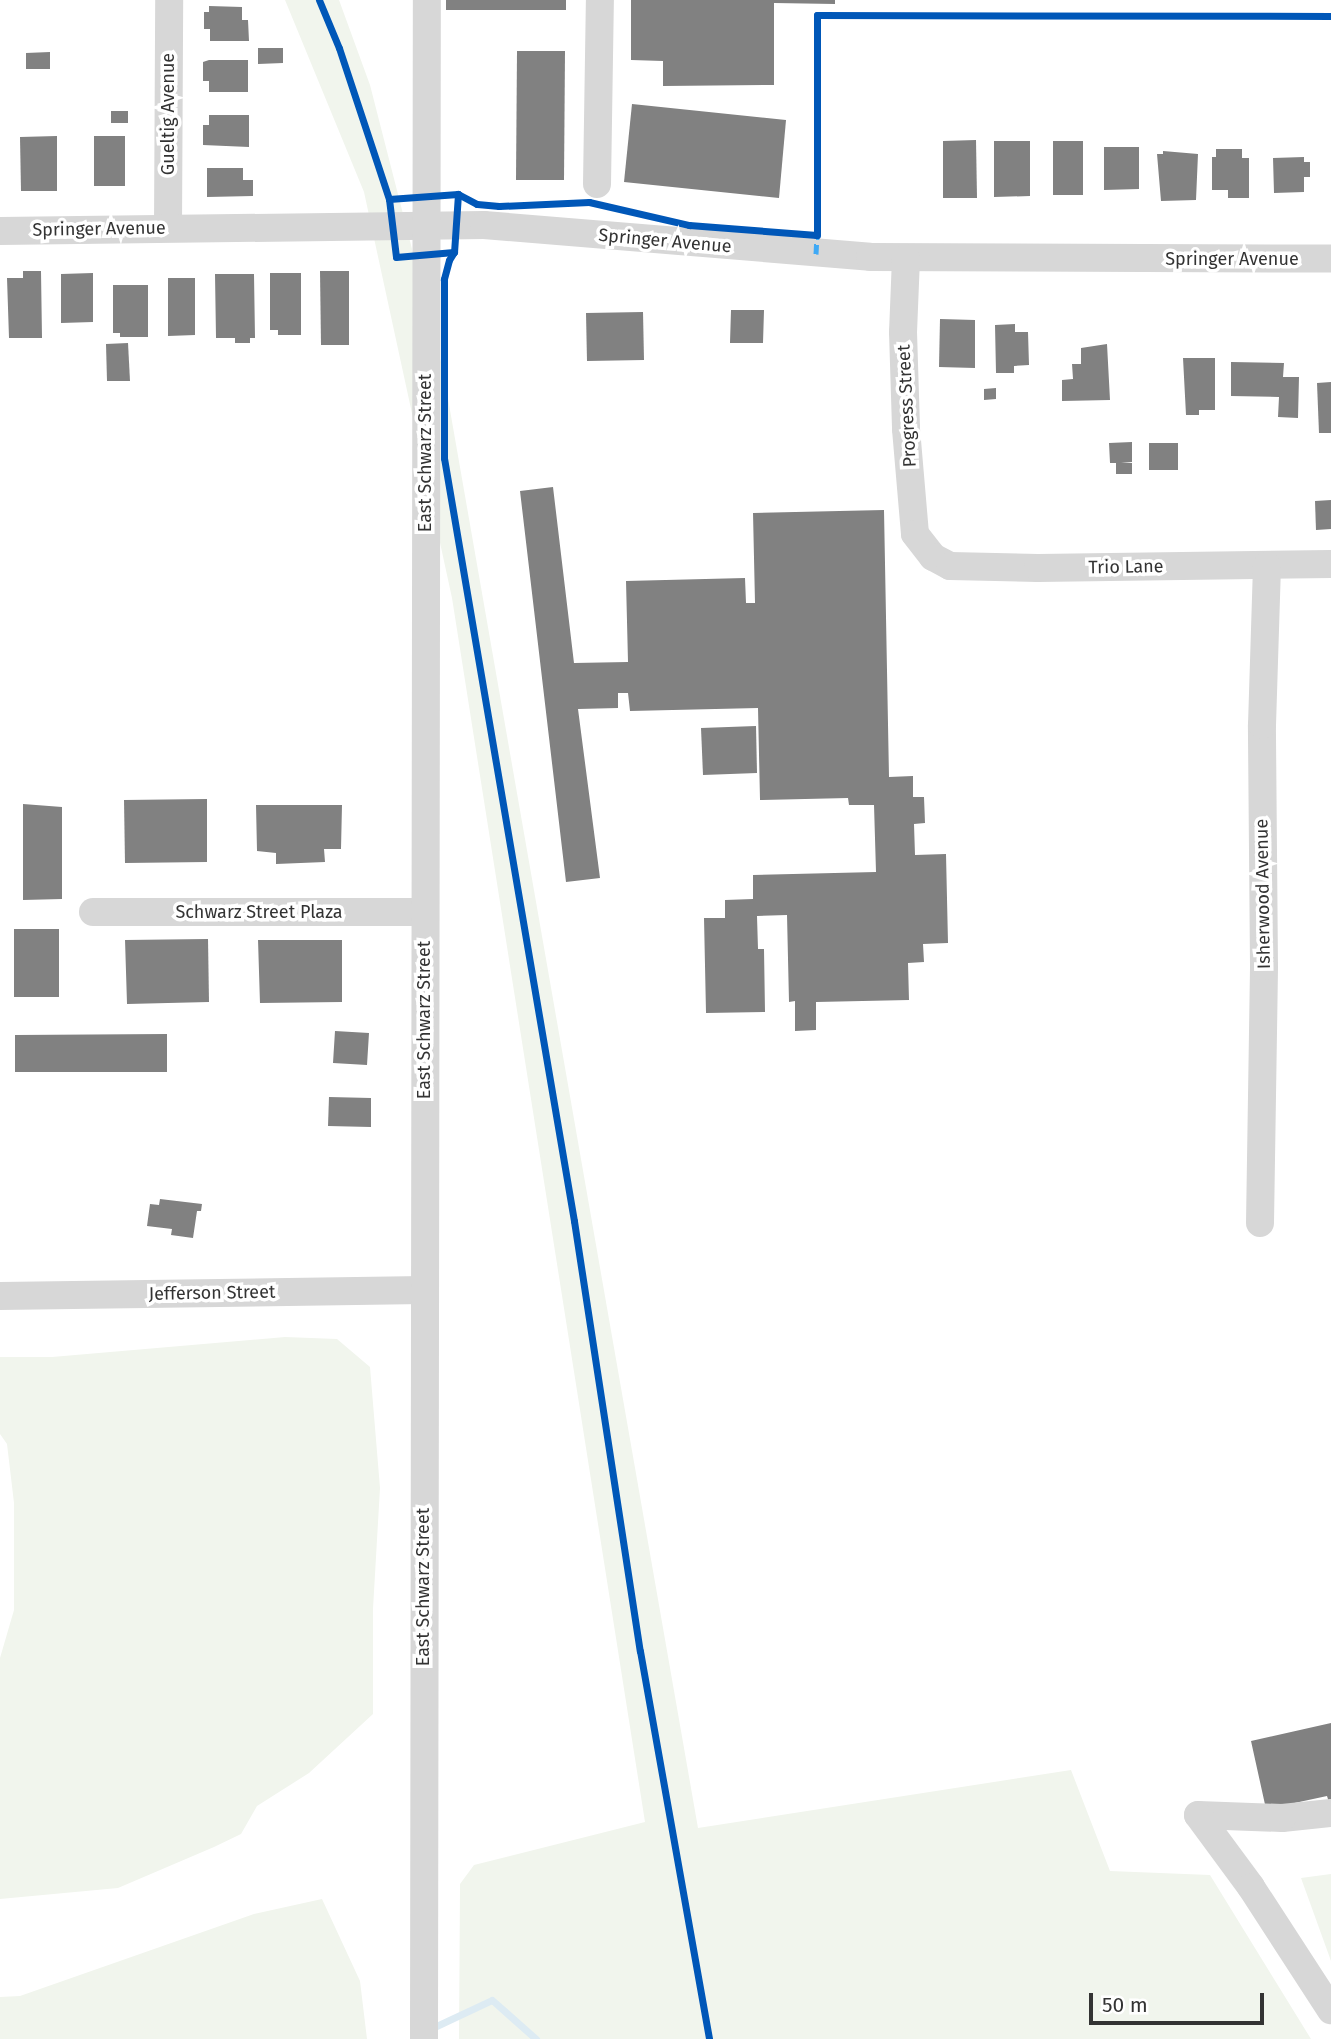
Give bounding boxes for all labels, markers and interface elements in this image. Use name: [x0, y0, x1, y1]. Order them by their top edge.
street label: Gueltig Avenue: [157, 53, 179, 175]
street label: Springer Avenue: [32, 217, 166, 241]
street label: Springer Avenue: [598, 224, 732, 258]
street label: Springer Avenue: [1165, 248, 1299, 270]
street label: Progress Street: [893, 344, 921, 468]
street label: East Schwarz Street: [414, 374, 436, 532]
street label: Trio Lane: [1088, 556, 1164, 578]
street label: Isherwood Avenue: [1251, 819, 1275, 969]
street label: Schwarz Street Plaza: [175, 901, 343, 923]
street label: East Schwarz Street: [413, 941, 435, 1099]
street label: Jefferson Street: [148, 1281, 276, 1305]
street label: East Schwarz Street: [412, 1508, 434, 1666]
scale bar: [1093, 1980, 1268, 2024]
text: 50 m: [1102, 1992, 1148, 2018]

